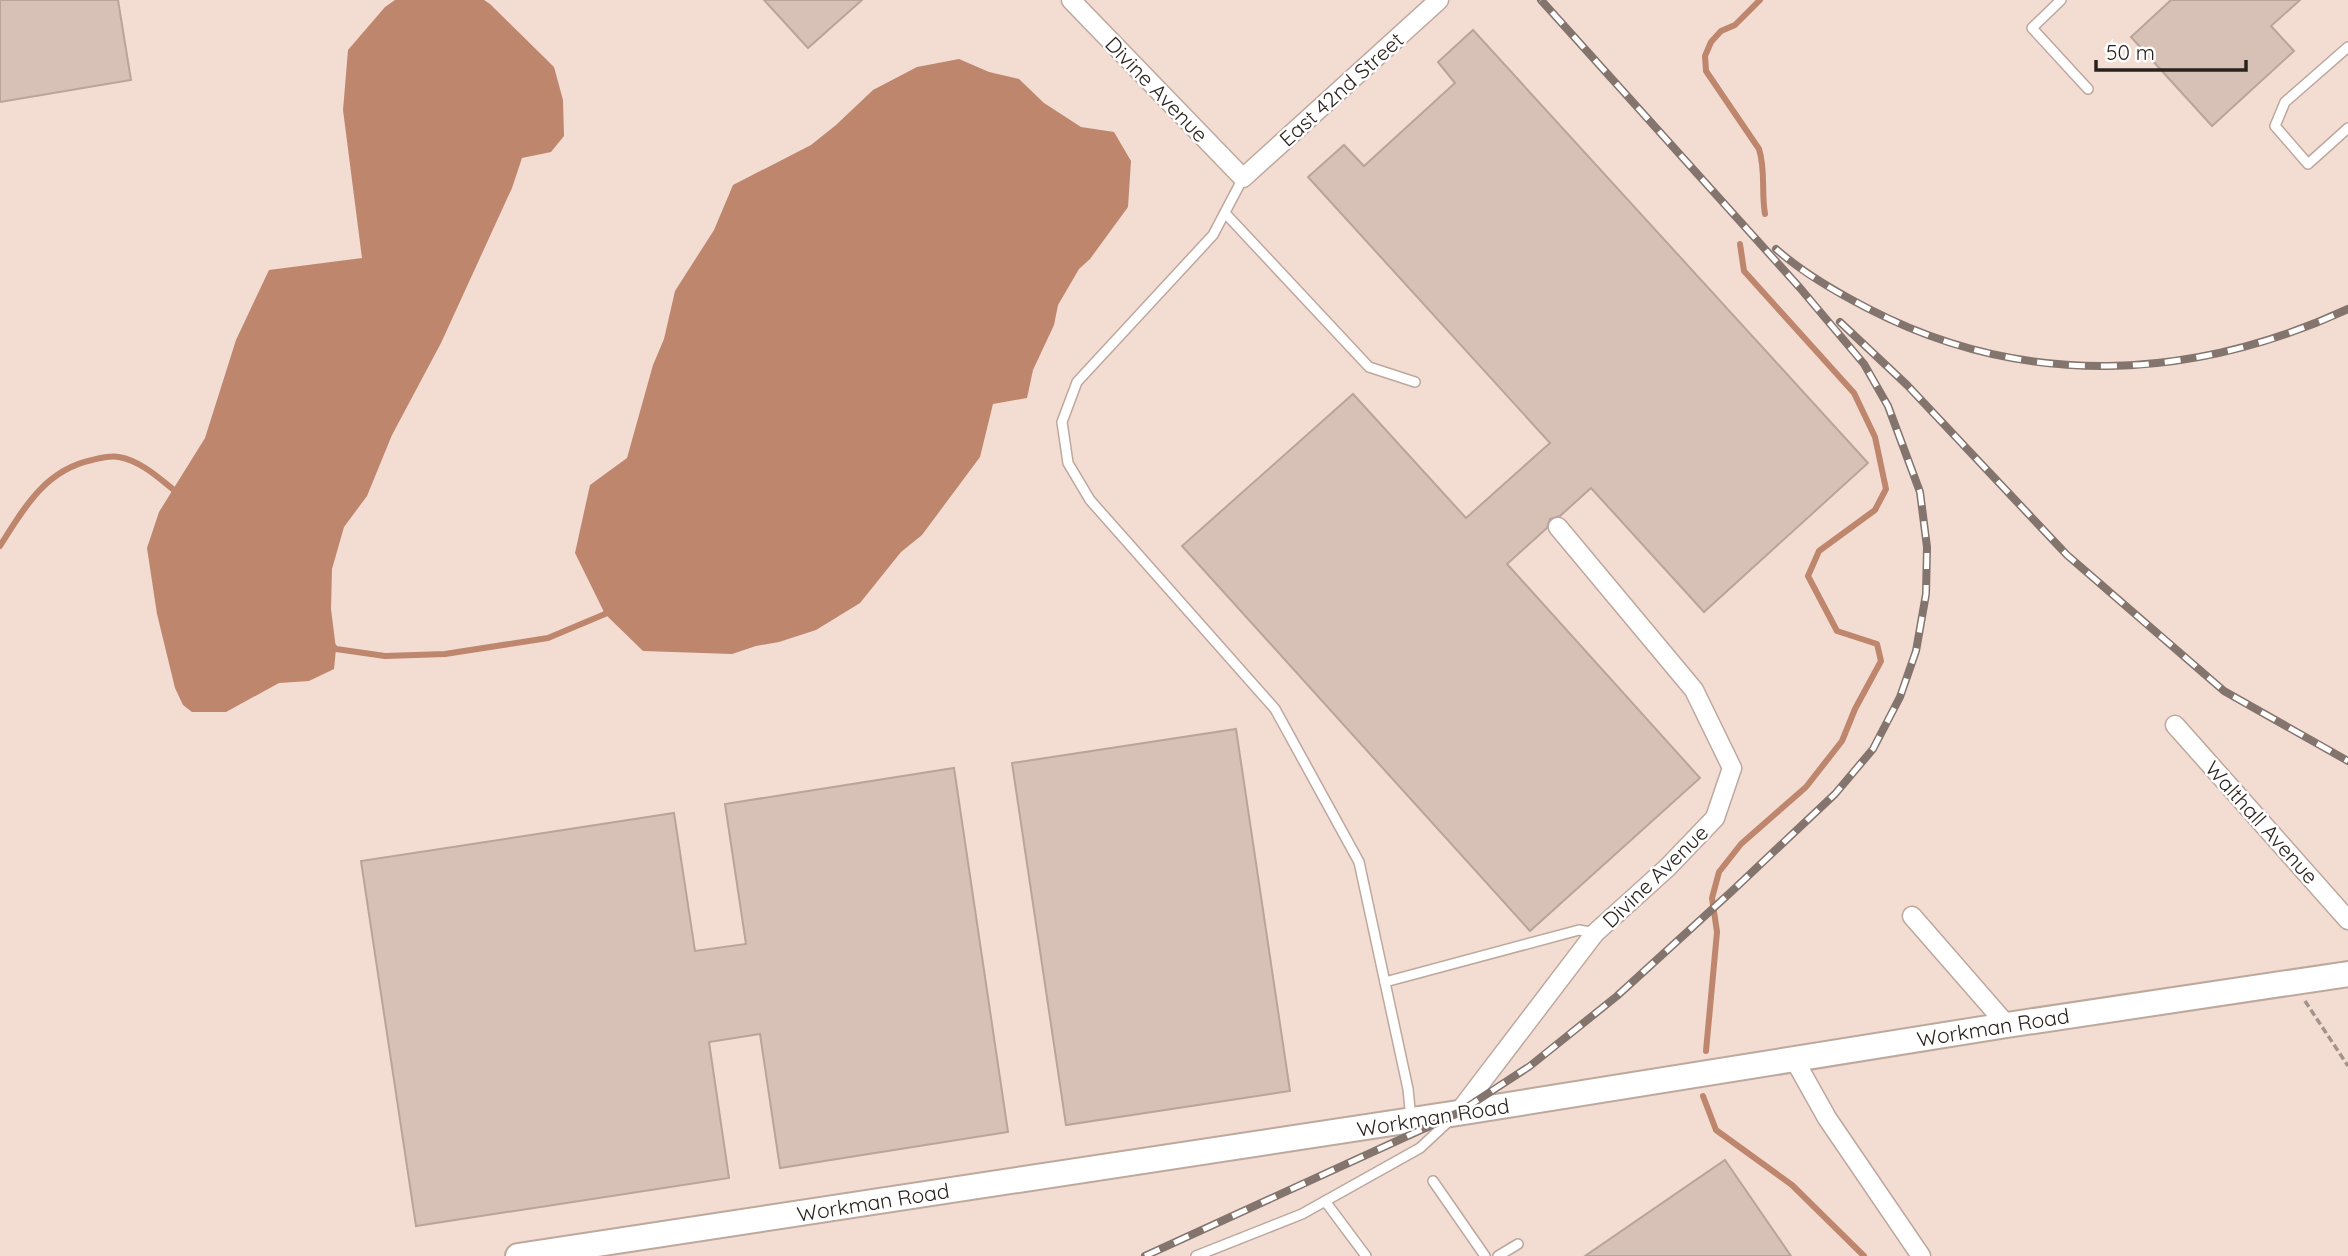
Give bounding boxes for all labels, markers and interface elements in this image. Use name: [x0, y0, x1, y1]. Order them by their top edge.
street label: East 42nd Street: [1274, 26, 1408, 152]
scale bar: [2096, 28, 2246, 72]
street label: Divine Avenue: [1100, 31, 1214, 147]
text: 50 m: [2106, 39, 2155, 65]
street label: Walthall Avenue: [2200, 755, 2324, 889]
street label: Divine Avenue: [1597, 819, 1713, 933]
street label: Workman Road: [1915, 1002, 2071, 1052]
street label: Workman Road: [1355, 1092, 1511, 1142]
street label: Workman Road: [795, 1177, 951, 1227]

